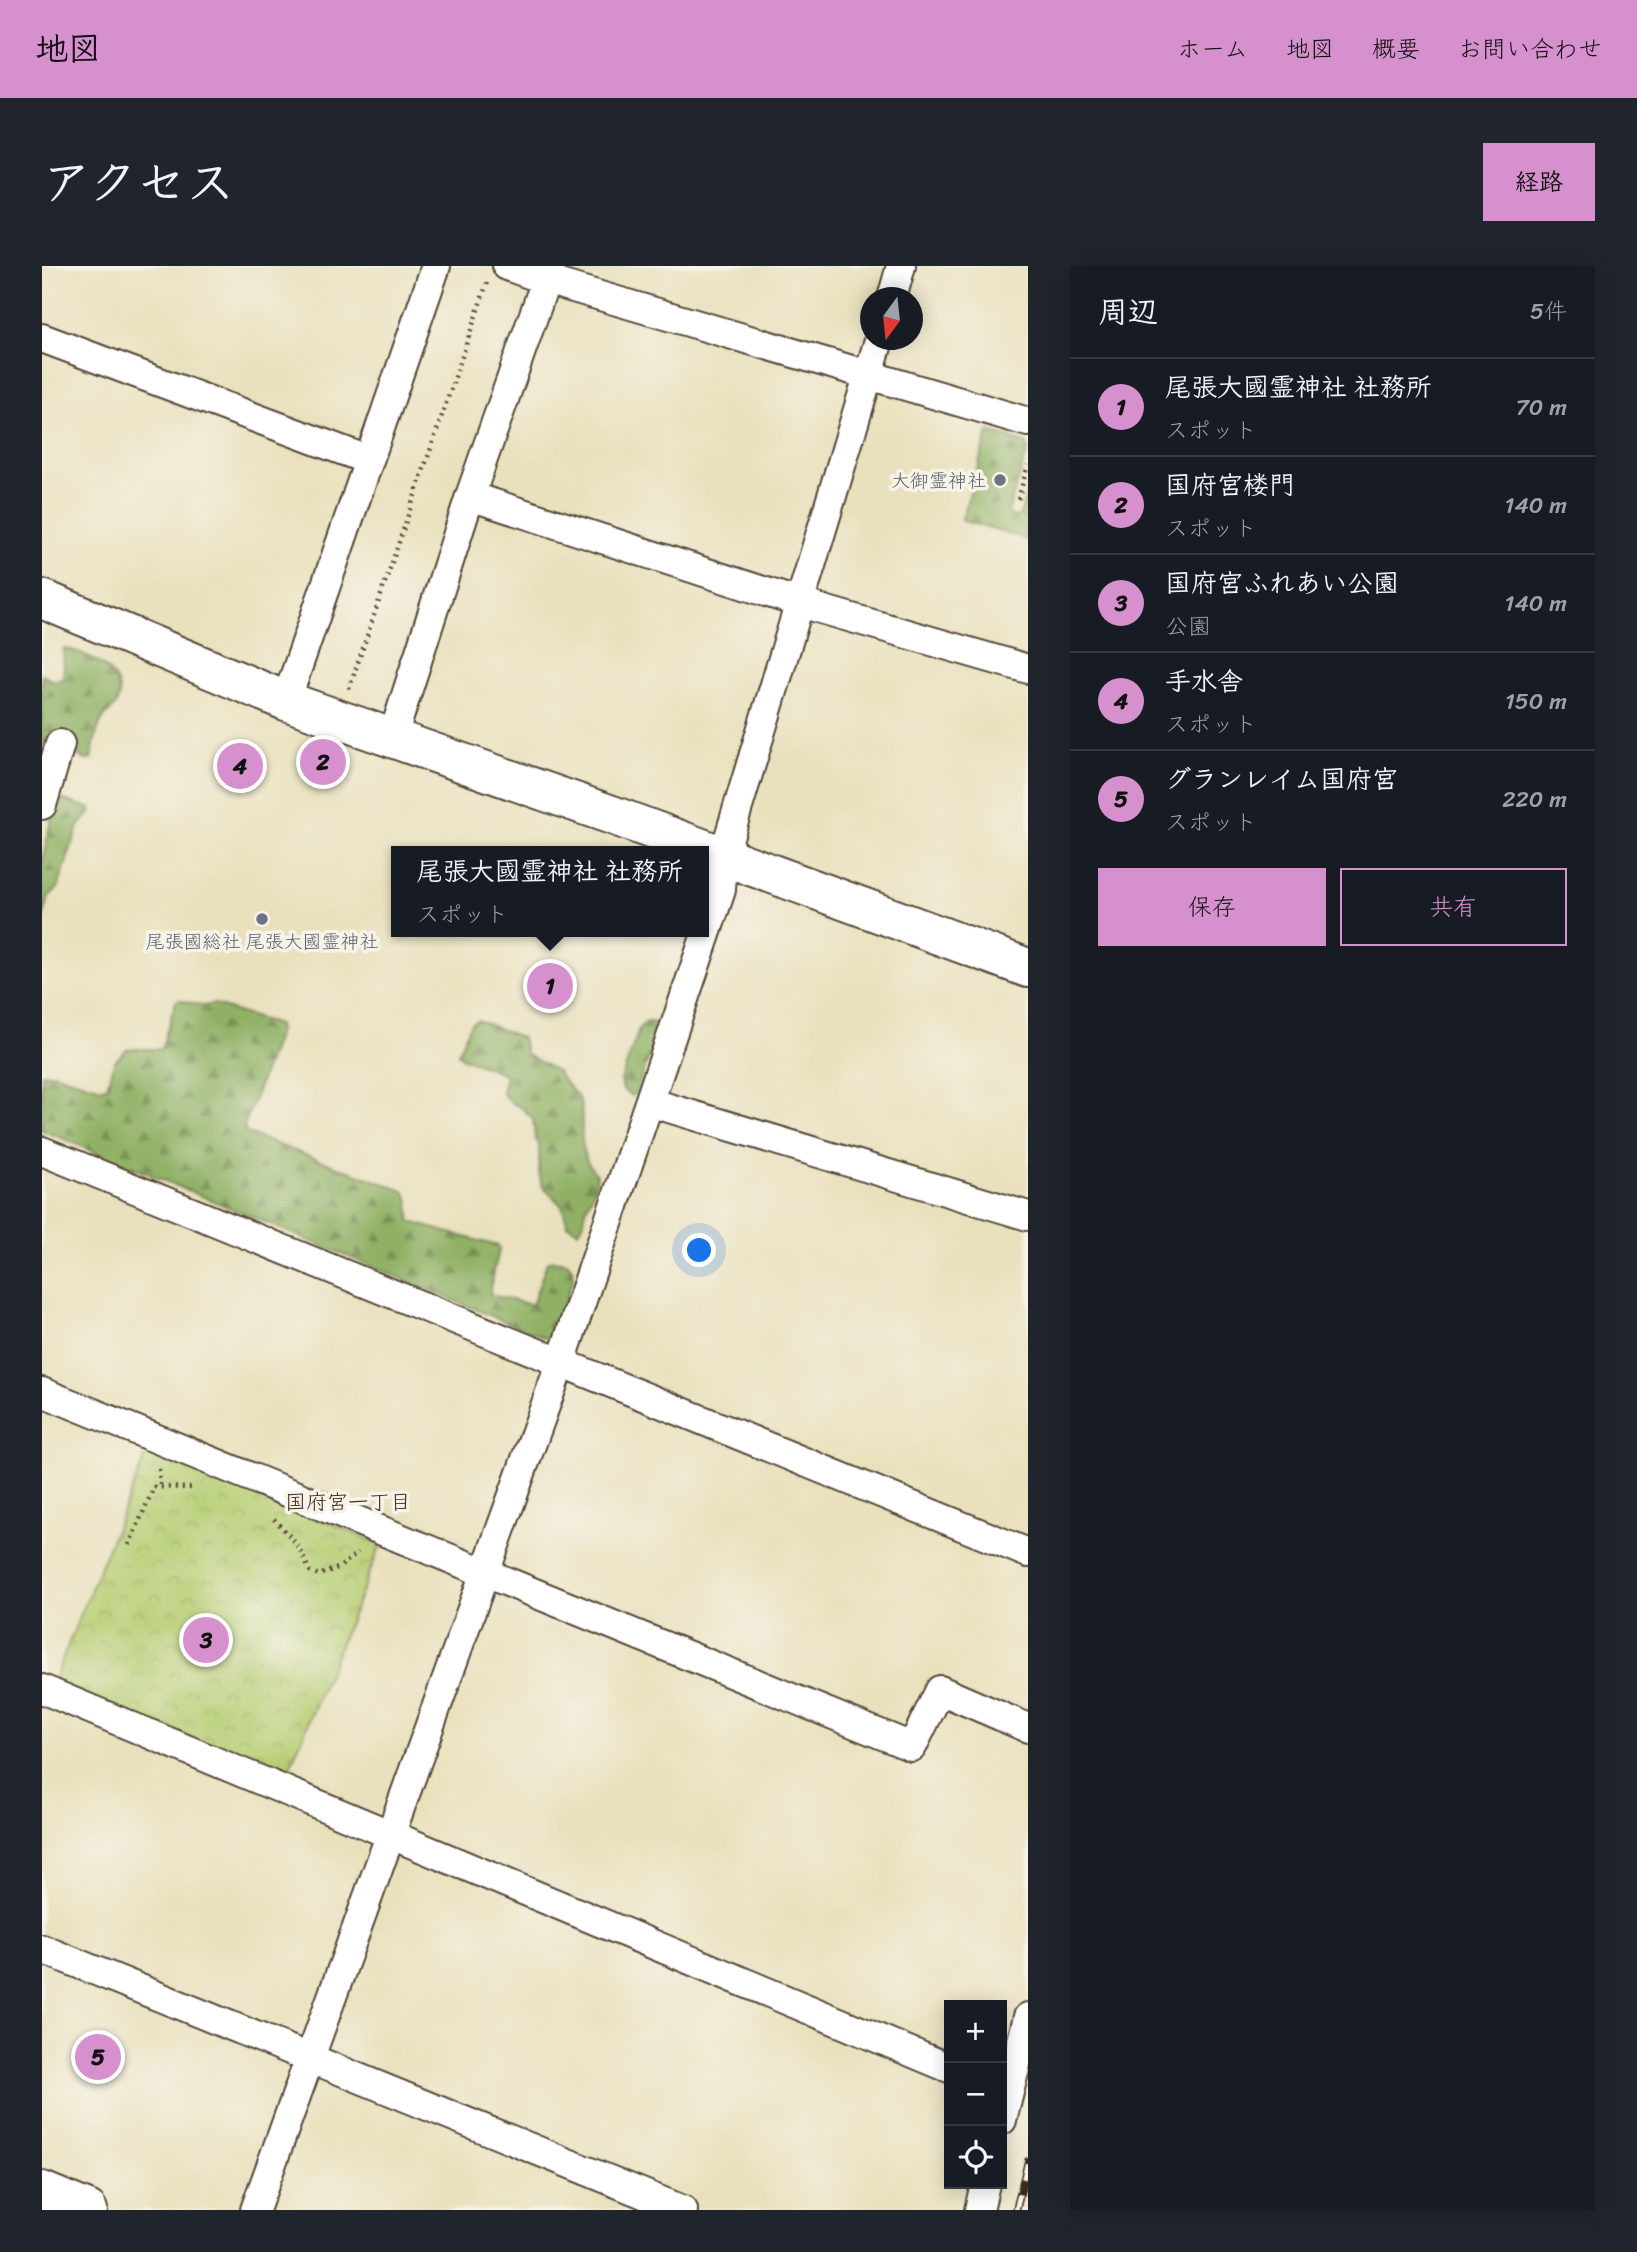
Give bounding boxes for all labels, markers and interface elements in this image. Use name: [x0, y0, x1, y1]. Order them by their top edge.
text: 地図: [35, 20, 101, 78]
text: ホーム: [1177, 28, 1248, 70]
text: 地図: [1286, 28, 1334, 70]
text: 概要: [1372, 28, 1420, 70]
text: お問い合わせ: [1458, 28, 1602, 70]
text: アクセス: [42, 139, 235, 226]
button: 経路: [1483, 143, 1595, 221]
text: 周辺: [1098, 285, 1158, 339]
north arrow: [860, 287, 923, 350]
text: 5件: [1530, 291, 1567, 332]
text: 尾張大國霊神社 社務所: [1165, 364, 1432, 410]
text: 1: [1116, 387, 1126, 428]
text: 70 m: [1516, 387, 1567, 428]
text: スポット: [1165, 410, 1257, 451]
text: 国府宮楼門: [1165, 462, 1295, 508]
place label: 大御霊神社: [891, 464, 986, 497]
marker: 大御霊神社: [992, 472, 1008, 488]
text: 2: [1114, 485, 1128, 526]
text: 140 m: [1505, 485, 1567, 526]
text: スポット: [1165, 508, 1257, 549]
text: 国府宮ふれあい公園: [1165, 560, 1399, 606]
text: 3: [1115, 583, 1127, 624]
text: 140 m: [1505, 583, 1567, 624]
text: 公園: [1165, 606, 1211, 647]
text: 手水舎: [1165, 658, 1243, 704]
text: 4: [1114, 681, 1128, 722]
text: 150 m: [1505, 681, 1567, 722]
text: スポット: [1165, 704, 1257, 745]
pin: 2: [300, 736, 346, 788]
pin: 4: [217, 740, 263, 792]
text: グランレイム国府宮: [1165, 756, 1398, 802]
text: 5: [1114, 779, 1128, 820]
text: 220 m: [1502, 779, 1567, 820]
text: スポット: [1165, 802, 1257, 843]
popup: [391, 846, 709, 937]
text: 尾張大國霊神社 社務所: [417, 848, 683, 894]
button: 保存: [1098, 868, 1326, 946]
button: 共有: [1340, 868, 1567, 946]
text: スポット: [417, 894, 509, 935]
marker: 尾張國総社 尾張大國霊神社: [254, 911, 270, 927]
place label: 尾張國総社 尾張大國霊神社: [146, 925, 378, 958]
pin: 1: [527, 960, 573, 1012]
your location: [682, 1233, 716, 1267]
district label: 国府宮一丁目: [285, 1483, 411, 1521]
pin: 3: [183, 1614, 229, 1666]
map controls: [944, 2000, 1007, 2189]
button: +: [944, 2000, 1007, 2063]
pin: 5: [75, 2031, 121, 2083]
button: −: [944, 2063, 1007, 2126]
button: locate: [944, 2126, 1007, 2189]

